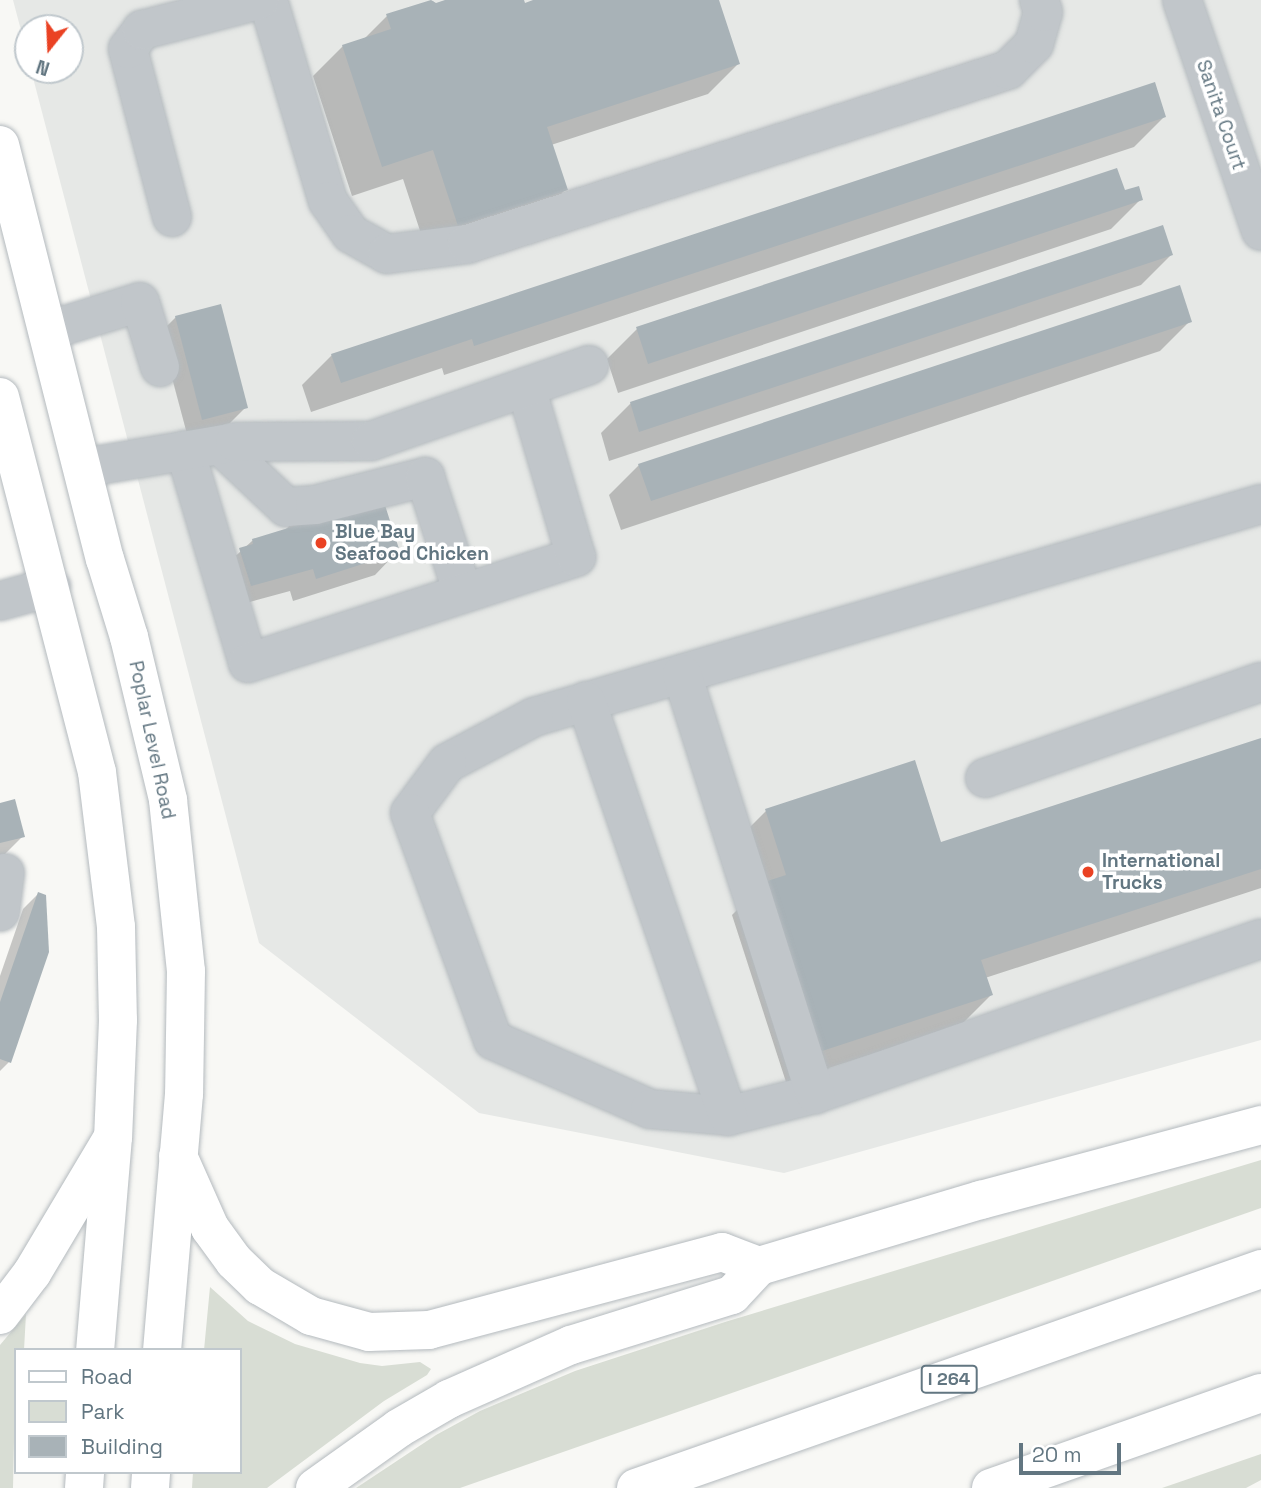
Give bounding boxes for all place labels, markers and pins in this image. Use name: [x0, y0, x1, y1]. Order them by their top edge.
place label: Blue Bay Seafood Chicken: [335, 521, 489, 565]
marker: Blue Bay Seafood Chicken: [313, 535, 329, 551]
place label: International Trucks: [1102, 850, 1220, 894]
marker: International Trucks: [1080, 864, 1096, 880]

